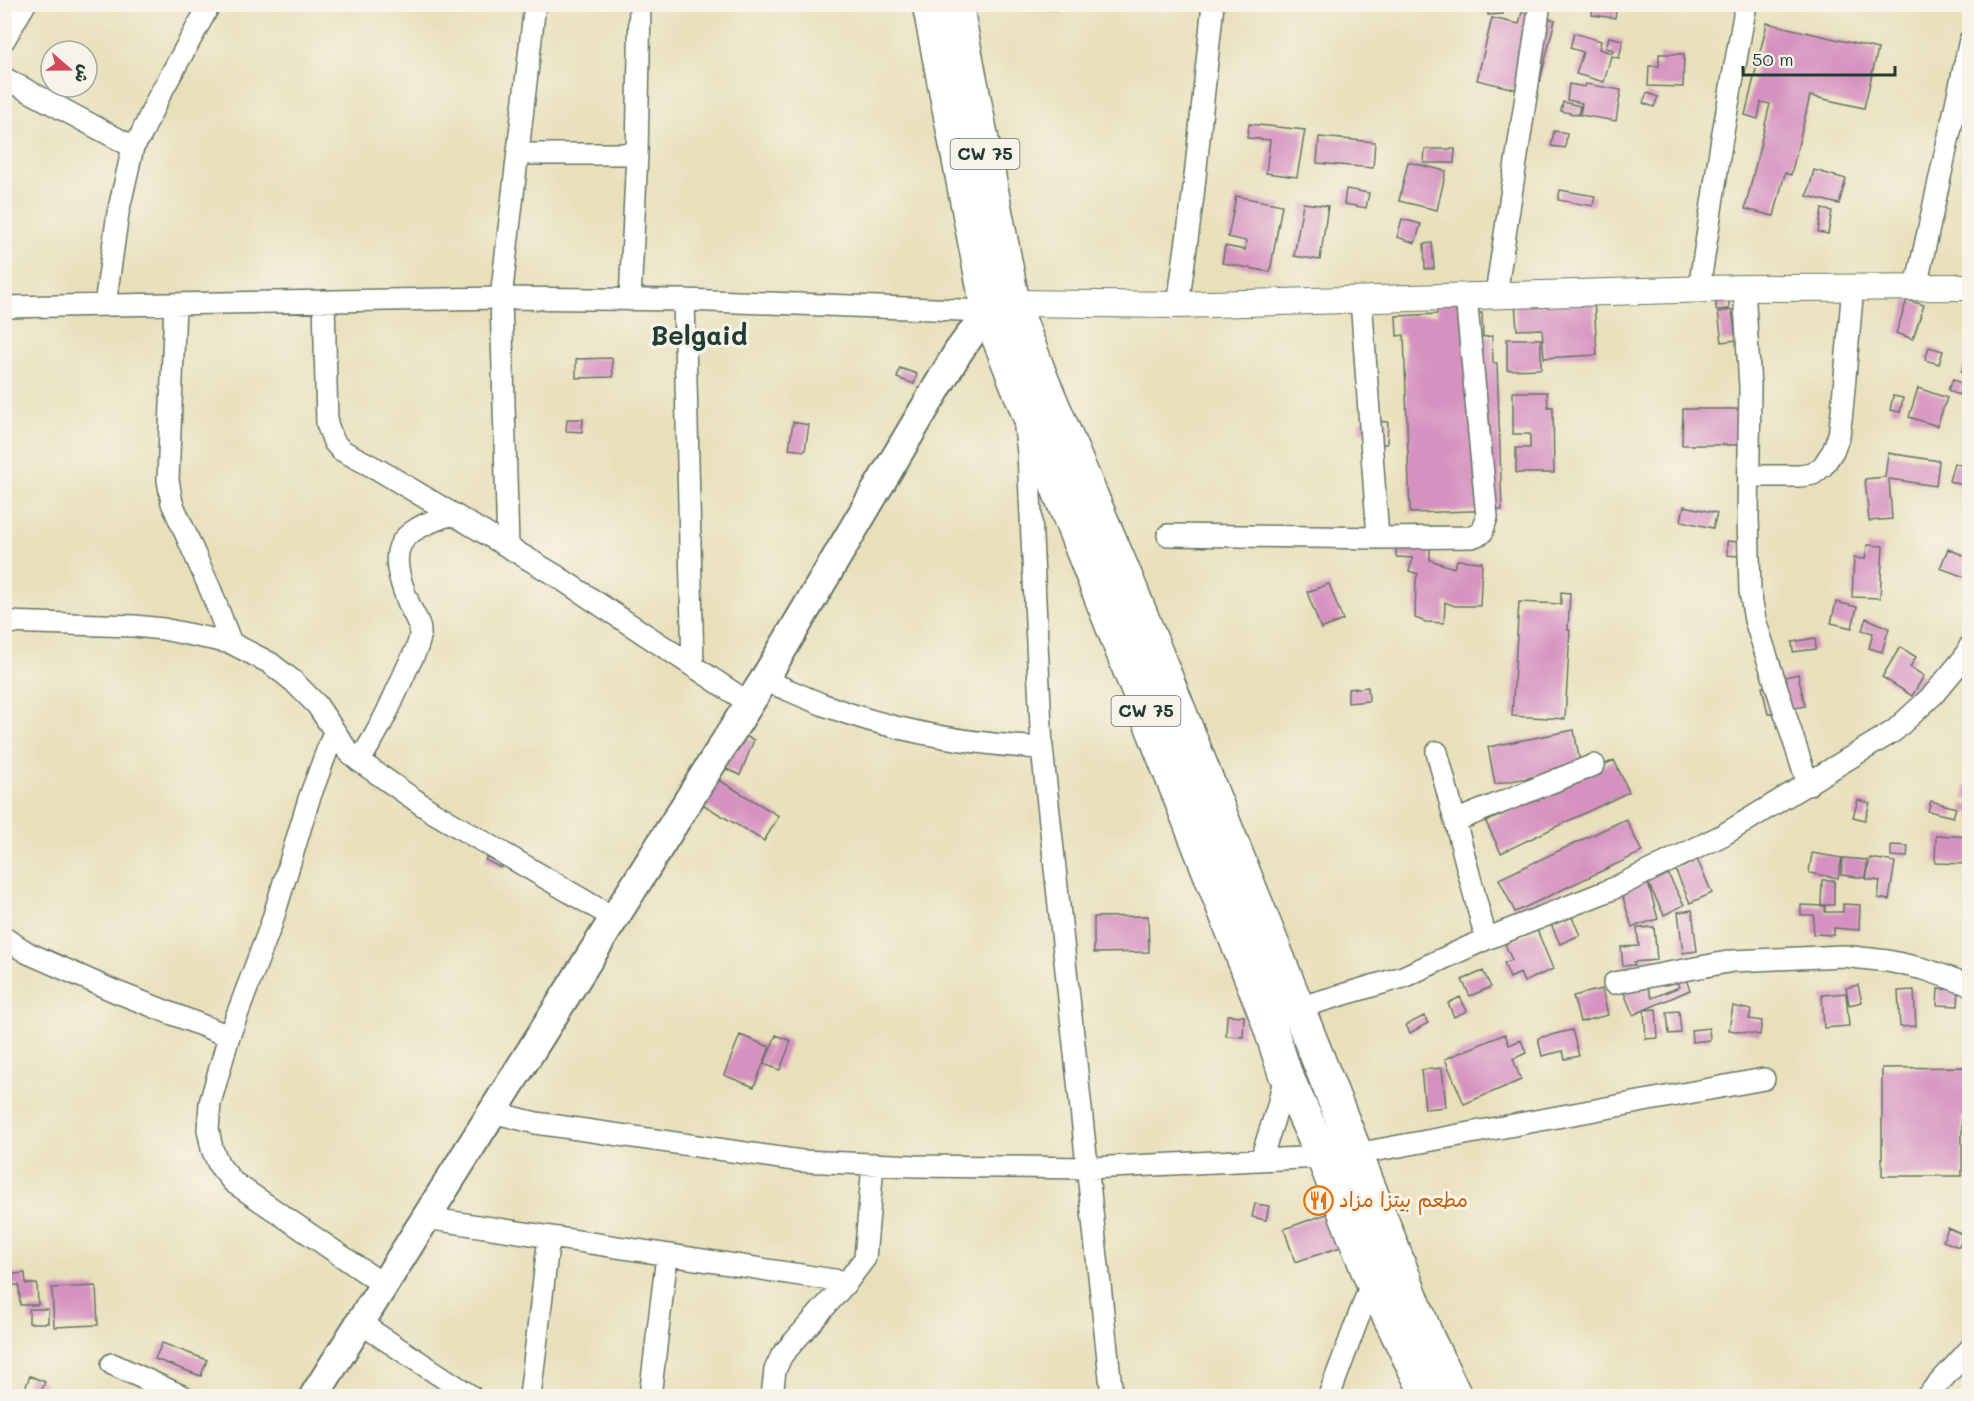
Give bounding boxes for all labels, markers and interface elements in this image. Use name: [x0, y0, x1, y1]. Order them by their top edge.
north arrow: [39, 39, 99, 99]
scale bar: [1743, 39, 1894, 77]
text: 50 m: [1752, 47, 1794, 71]
text: ش: [71, 62, 96, 86]
road number: CW 75: [950, 139, 1020, 169]
district label: Belgaid: [651, 318, 747, 352]
road number: CW 75: [1112, 696, 1180, 726]
restaurant icon: مطعم بيتزا مزاد: [1302, 1184, 1334, 1216]
place label: مطعم بيتزا مزاد: [1339, 1186, 1468, 1215]

